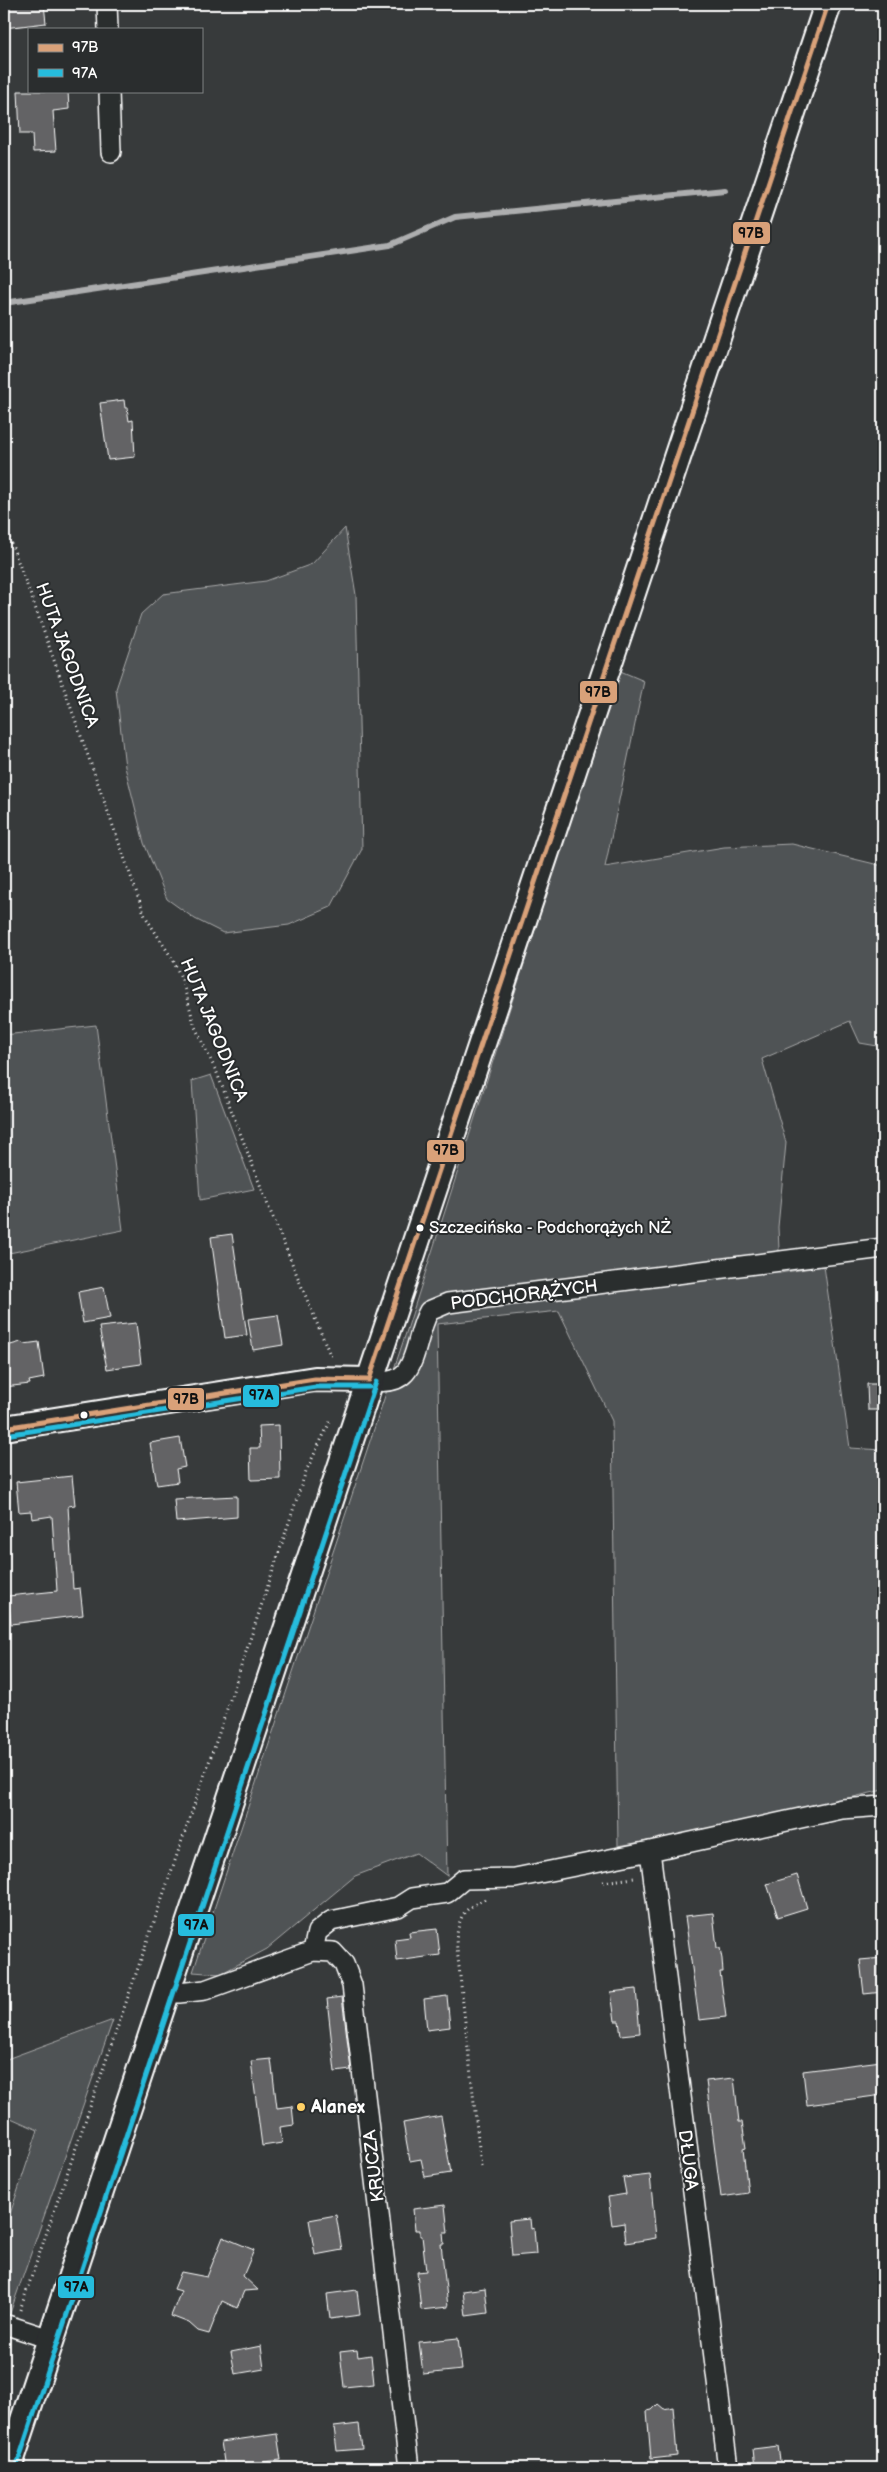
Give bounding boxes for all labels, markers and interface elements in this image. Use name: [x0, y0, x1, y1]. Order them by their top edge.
legend: [28, 28, 202, 92]
text: 97B: [72, 38, 98, 57]
text: 97A: [72, 64, 98, 83]
line badge: 97B: [732, 221, 771, 245]
text: 97B: [738, 225, 764, 242]
street label: HUTA JAGODNICA: [31, 580, 103, 730]
line badge: 97B: [579, 680, 618, 704]
text: 97B: [585, 684, 611, 701]
street label: HUTA JAGODNICA: [176, 955, 252, 1105]
line badge: 97B: [426, 1139, 465, 1163]
text: 97B: [433, 1142, 459, 1159]
place label: Szczecińska - Podchorążych NŻ: [429, 1217, 672, 1238]
marker: Szczecińska - Podchorążych NŻ: [415, 1223, 425, 1233]
street label: PODCHORĄŻYCH: [449, 1275, 599, 1314]
line badge: 97A: [242, 1384, 280, 1408]
line badge: 97B: [167, 1387, 205, 1411]
text: 97A: [249, 1387, 274, 1404]
text: 97B: [173, 1391, 199, 1408]
unlabelled marker: [79, 1410, 89, 1420]
line badge: 97A: [177, 1913, 215, 1937]
text: 97A: [184, 1917, 209, 1934]
place label: Alanex: [310, 2097, 365, 2118]
marker: Alanex: [295, 2101, 307, 2113]
street label: DŁUGA: [674, 2128, 702, 2192]
street label: KRUCZA: [359, 2129, 389, 2203]
line badge: 97A: [57, 2275, 95, 2299]
text: 97A: [64, 2279, 89, 2296]

